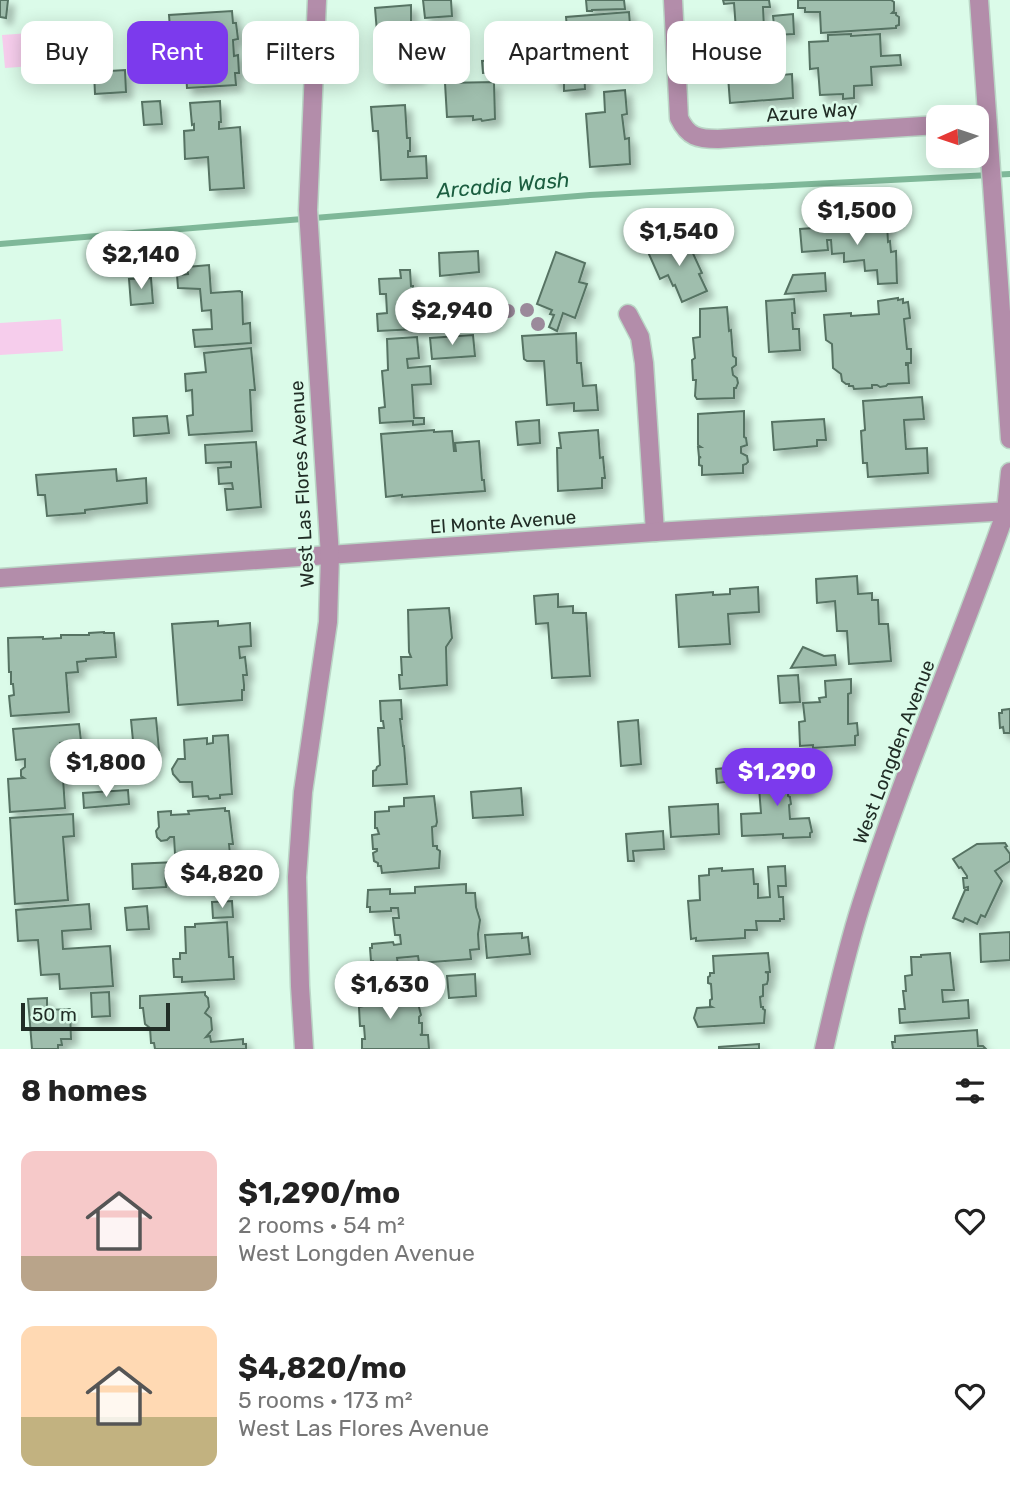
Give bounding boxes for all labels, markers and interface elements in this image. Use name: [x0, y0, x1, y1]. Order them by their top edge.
chip: Buy: [21, 21, 113, 84]
chip: Rent: [127, 21, 228, 84]
chip: Filters: [242, 21, 359, 84]
chip: New: [373, 21, 470, 84]
chip: Apartment: [484, 21, 653, 84]
chip: House: [667, 21, 786, 84]
street label: Azure Way: [766, 97, 858, 127]
north arrow: [926, 105, 989, 168]
map controls: [926, 105, 989, 168]
water label: Arcadia Wash: [434, 167, 571, 203]
pin: $1,500: [800, 188, 914, 247]
text: $1,500: [817, 196, 897, 224]
pin: $1,540: [622, 208, 736, 268]
text: $1,540: [639, 217, 719, 245]
pin: $2,140: [84, 232, 198, 291]
text: $2,140: [102, 240, 180, 268]
pin: $2,940: [395, 288, 509, 347]
text: $2,940: [411, 296, 493, 324]
street label: West Las Flores Avenue: [285, 380, 319, 588]
street label: El Monte Avenue: [429, 505, 577, 539]
street label: West Longden Avenue: [848, 657, 940, 847]
pin: $1,800: [49, 740, 163, 799]
text: $1,800: [66, 748, 146, 776]
pin: $1,290: [720, 748, 834, 808]
text: $1,290: [738, 757, 816, 785]
pin: $4,820: [165, 850, 279, 910]
text: $4,820: [180, 859, 264, 887]
pin: $1,630: [333, 962, 447, 1021]
text: $1,630: [351, 970, 429, 998]
scale bar: [21, 1000, 170, 1032]
text: 50 m: [32, 1003, 77, 1026]
icon: filters: [951, 1072, 989, 1110]
text: 8 homes: [21, 1073, 147, 1109]
text: $1,290/mo: [238, 1175, 400, 1211]
icon: home: [77, 1179, 161, 1263]
icon: heart: [951, 1202, 989, 1240]
text: 2 rooms · 54 m²: [238, 1211, 405, 1239]
text: West Longden Avenue: [238, 1239, 475, 1267]
text: $4,820/mo: [238, 1350, 407, 1386]
icon: home: [77, 1354, 161, 1438]
icon: heart: [951, 1377, 989, 1415]
text: 5 rooms · 173 m²: [238, 1386, 413, 1414]
text: West Las Flores Avenue: [238, 1414, 489, 1442]

